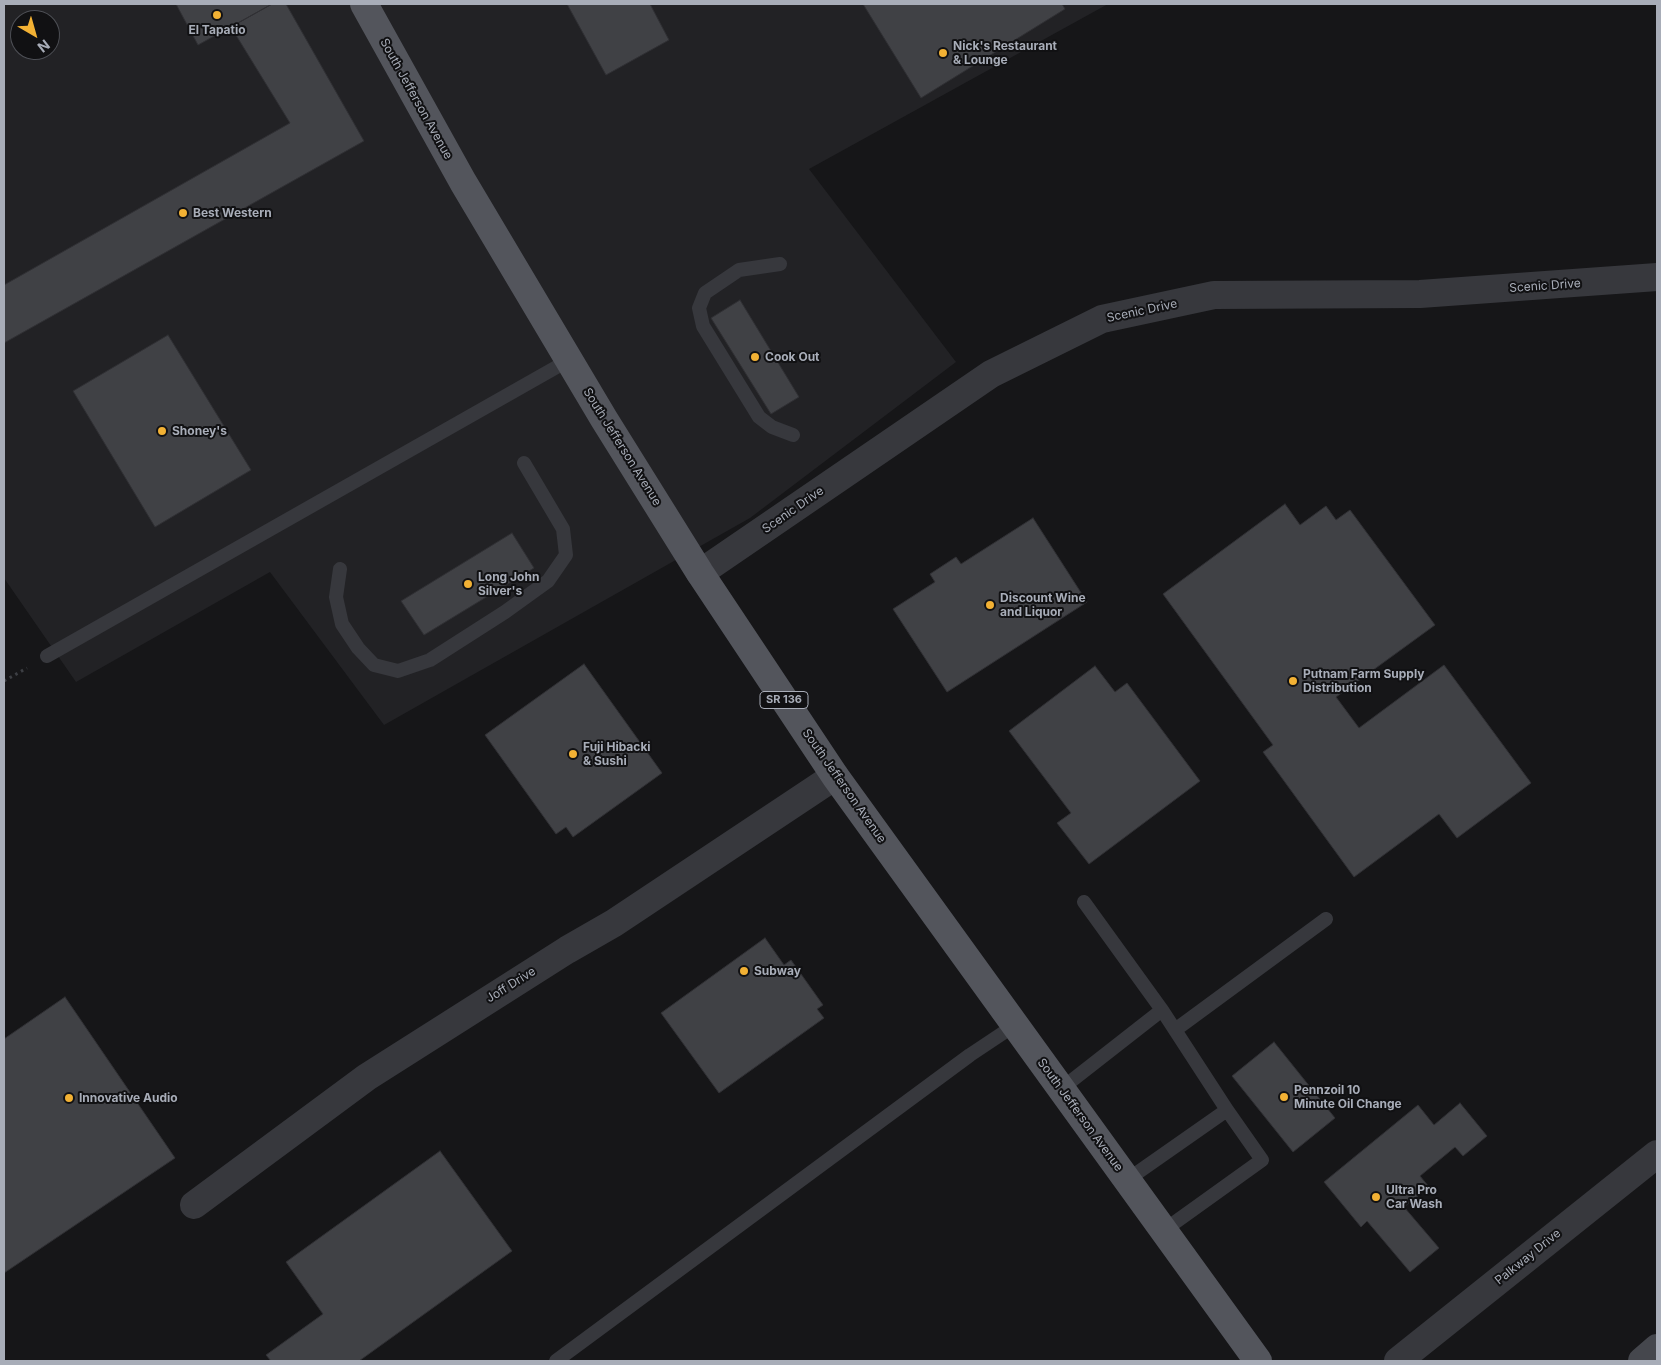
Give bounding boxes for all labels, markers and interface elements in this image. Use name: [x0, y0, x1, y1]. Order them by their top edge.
marker: El Tapatio: [211, 9, 223, 21]
north arrow: [10, 10, 60, 60]
place label: El Tapatio: [188, 23, 246, 37]
text: N: [34, 36, 53, 56]
street label: South Jefferson Avenue: [377, 36, 455, 162]
place label: Nick's Restaurant & Lounge: [953, 39, 1057, 67]
marker: Nick's Restaurant & Lounge: [937, 47, 949, 59]
place label: Best Western: [193, 206, 272, 220]
marker: Best Western: [177, 207, 189, 219]
street label: Scenic Drive: [1509, 276, 1581, 296]
street label: Scenic Drive: [1106, 297, 1178, 325]
place label: Cook Out: [765, 350, 820, 364]
marker: Cook Out: [749, 351, 761, 363]
street label: South Jefferson Avenue: [580, 386, 664, 508]
place label: Shoney's: [172, 424, 227, 438]
marker: Shoney's: [156, 425, 168, 437]
street label: Scenic Drive: [760, 484, 826, 536]
place label: Long John Silver's: [478, 570, 539, 598]
marker: Long John Silver's: [462, 578, 474, 590]
place label: Discount Wine and Liquor: [1000, 591, 1086, 619]
marker: Discount Wine and Liquor: [984, 599, 996, 611]
place label: Putnam Farm Supply Distribution: [1303, 667, 1425, 695]
marker: Putnam Farm Supply Distribution: [1287, 675, 1299, 687]
road number: SR 136: [760, 692, 808, 708]
street label: South Jefferson Avenue: [799, 726, 889, 846]
place label: Fuji Hibacki & Sushi: [583, 740, 651, 768]
marker: Fuji Hibacki & Sushi: [567, 748, 579, 760]
street label: Joff Drive: [484, 964, 538, 1006]
place label: Subway: [754, 964, 801, 978]
marker: Subway: [738, 965, 750, 977]
street label: South Jefferson Avenue: [1034, 1056, 1126, 1174]
place label: Pennzoil 10 Minute Oil Change: [1294, 1083, 1402, 1111]
place label: Innovative Audio: [79, 1091, 178, 1105]
marker: Pennzoil 10 Minute Oil Change: [1278, 1091, 1290, 1103]
marker: Innovative Audio: [63, 1092, 75, 1104]
place label: Ultra Pro Car Wash: [1386, 1183, 1442, 1211]
marker: Ultra Pro Car Wash: [1370, 1191, 1382, 1203]
street label: Palkway Drive: [1492, 1226, 1564, 1288]

